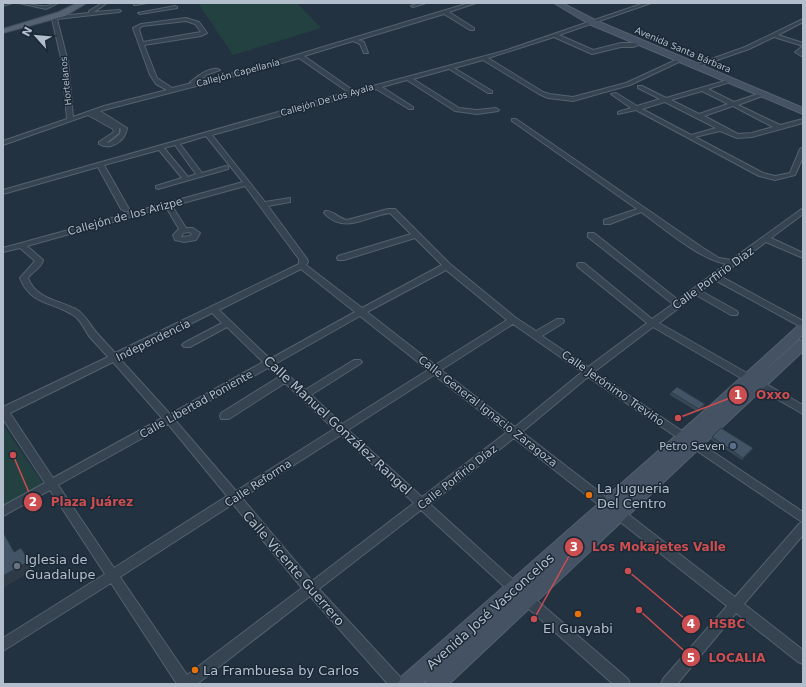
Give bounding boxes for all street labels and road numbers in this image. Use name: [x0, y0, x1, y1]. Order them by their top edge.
street label: Avenida Santa Bárbara: [633, 25, 733, 75]
street label: Hortelanos: [58, 56, 74, 106]
street label: Callejón Capellanía: [195, 57, 281, 89]
street label: Callejón De Los Ayala: [279, 82, 375, 118]
street label: Callejón de los Arizpe: [66, 195, 184, 238]
street label: Calle Porfirio Díaz: [670, 244, 757, 312]
street label: Independencia: [114, 317, 193, 364]
street label: Calle Jerónimo Treviño: [559, 348, 667, 429]
street label: Calle Manuel González Rangel: [261, 353, 415, 498]
street label: Calle General Ignacio Zaragoza: [416, 353, 560, 470]
street label: Calle Libertad Poniente: [137, 368, 255, 441]
street label: Calle Porfirio Díaz: [415, 442, 500, 512]
street label: Calle Reforma: [222, 457, 294, 510]
street label: Calle Vicente Guerrero: [240, 508, 347, 629]
street label: Avenida José Vasconcelos: [424, 550, 557, 673]

